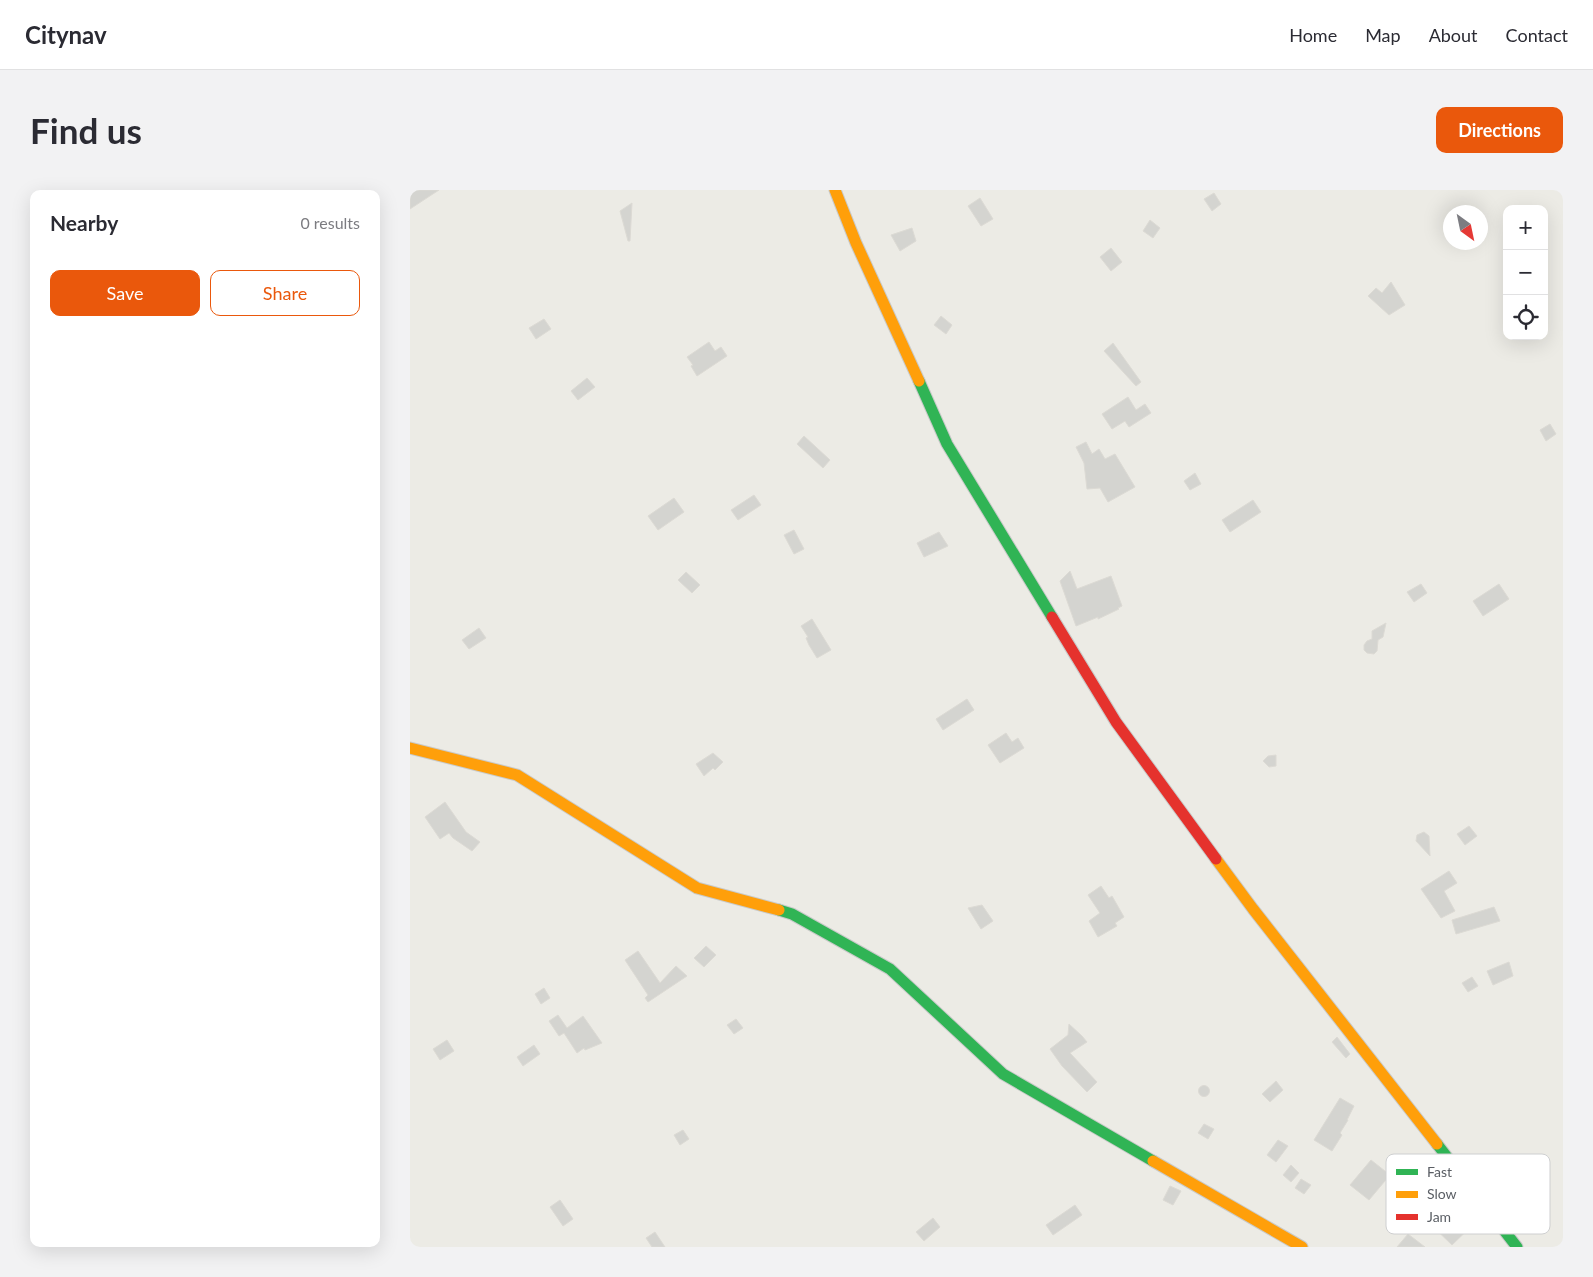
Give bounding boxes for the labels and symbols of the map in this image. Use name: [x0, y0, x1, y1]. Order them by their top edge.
north arrow: [1443, 205, 1488, 250]
legend: [1386, 1154, 1550, 1234]
text: Fast: [1427, 1163, 1452, 1180]
text: Slow: [1427, 1185, 1457, 1202]
text: Jam: [1427, 1208, 1451, 1225]

